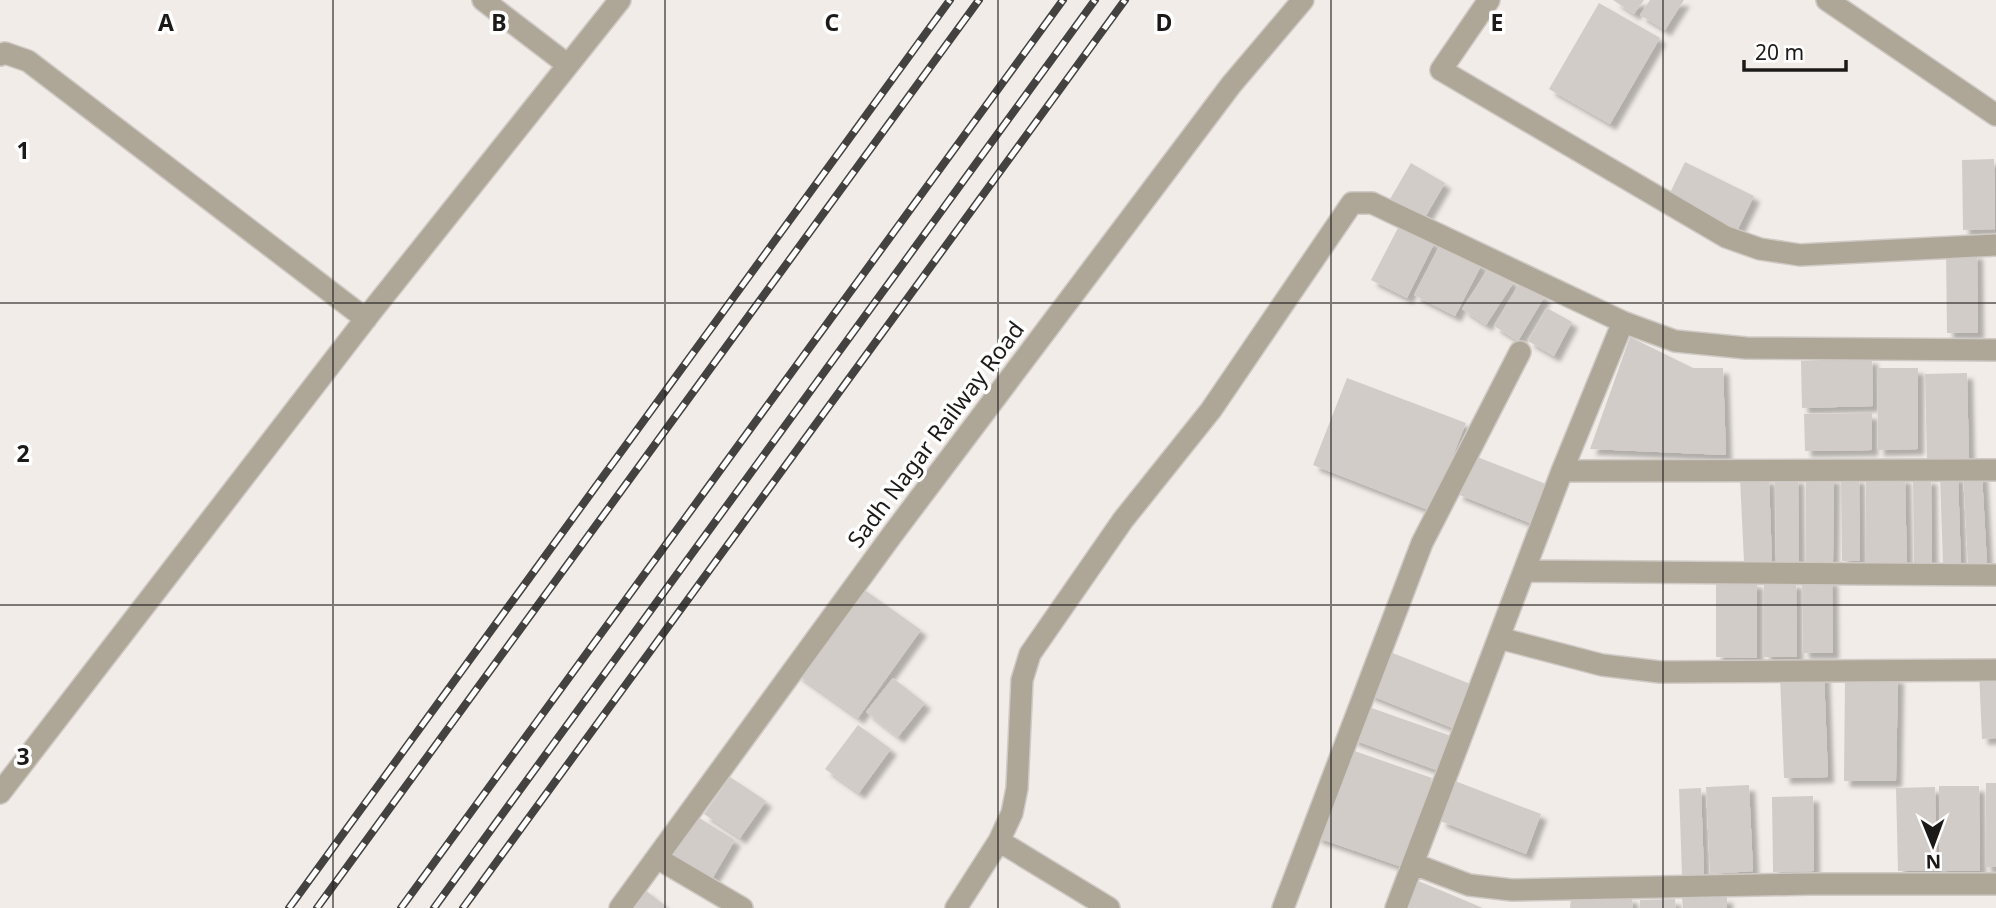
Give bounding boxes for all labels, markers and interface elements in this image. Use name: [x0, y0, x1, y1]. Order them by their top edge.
text: A: [158, 6, 174, 38]
text: B: [491, 6, 507, 38]
text: C: [825, 6, 840, 38]
text: D: [1156, 6, 1172, 38]
text: E: [1491, 6, 1503, 38]
scale bar: [1744, 28, 1846, 72]
text: 20 m: [1755, 38, 1804, 66]
text: 1: [16, 134, 30, 166]
street label: Sadh Nagar Railway Road: [839, 314, 1031, 554]
text: 2: [16, 437, 30, 469]
text: 3: [16, 740, 30, 772]
north arrow: [1898, 810, 1968, 880]
text: N: [1925, 849, 1941, 875]

